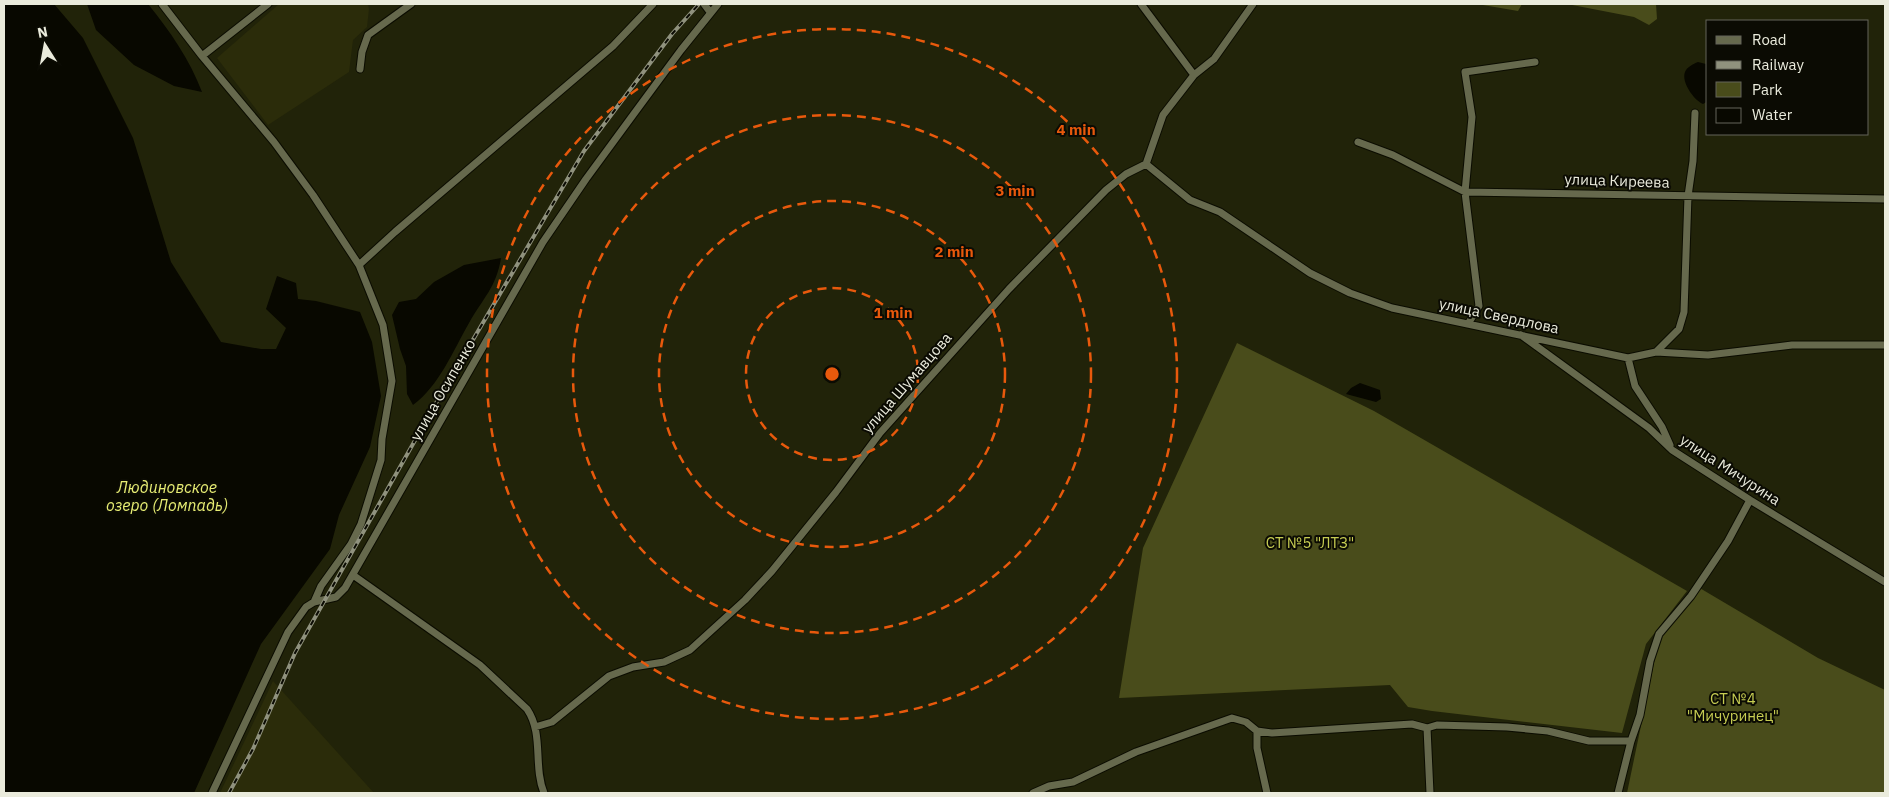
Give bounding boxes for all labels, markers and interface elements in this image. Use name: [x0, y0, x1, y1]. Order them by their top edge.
north arrow: [20, 20, 70, 70]
legend: [1706, 20, 1869, 135]
text: N: [36, 22, 49, 42]
text: Road: [1752, 30, 1787, 49]
text: Railway: [1752, 55, 1805, 74]
text: Park: [1752, 80, 1782, 99]
text: Water: [1752, 105, 1793, 124]
text: 4 min: [1056, 120, 1096, 139]
street label: улица Киреева: [1564, 169, 1670, 192]
text: 3 min: [995, 181, 1035, 200]
text: 2 min: [934, 242, 974, 261]
street label: улица Свердлова: [1438, 294, 1561, 337]
text: 1 min: [873, 303, 913, 322]
street label: улица Шумавцова: [858, 328, 956, 437]
street label: улица Осипенко: [406, 336, 479, 444]
centre of rings: [823, 365, 841, 383]
street label: улица Мичурина: [1676, 430, 1784, 509]
water label: Людиновское озеро (Ломпадь): [106, 477, 228, 515]
park label: СТ №5 "ЛТЗ": [1266, 533, 1354, 552]
park label: СТ №4 "Мичуринец": [1687, 689, 1779, 725]

